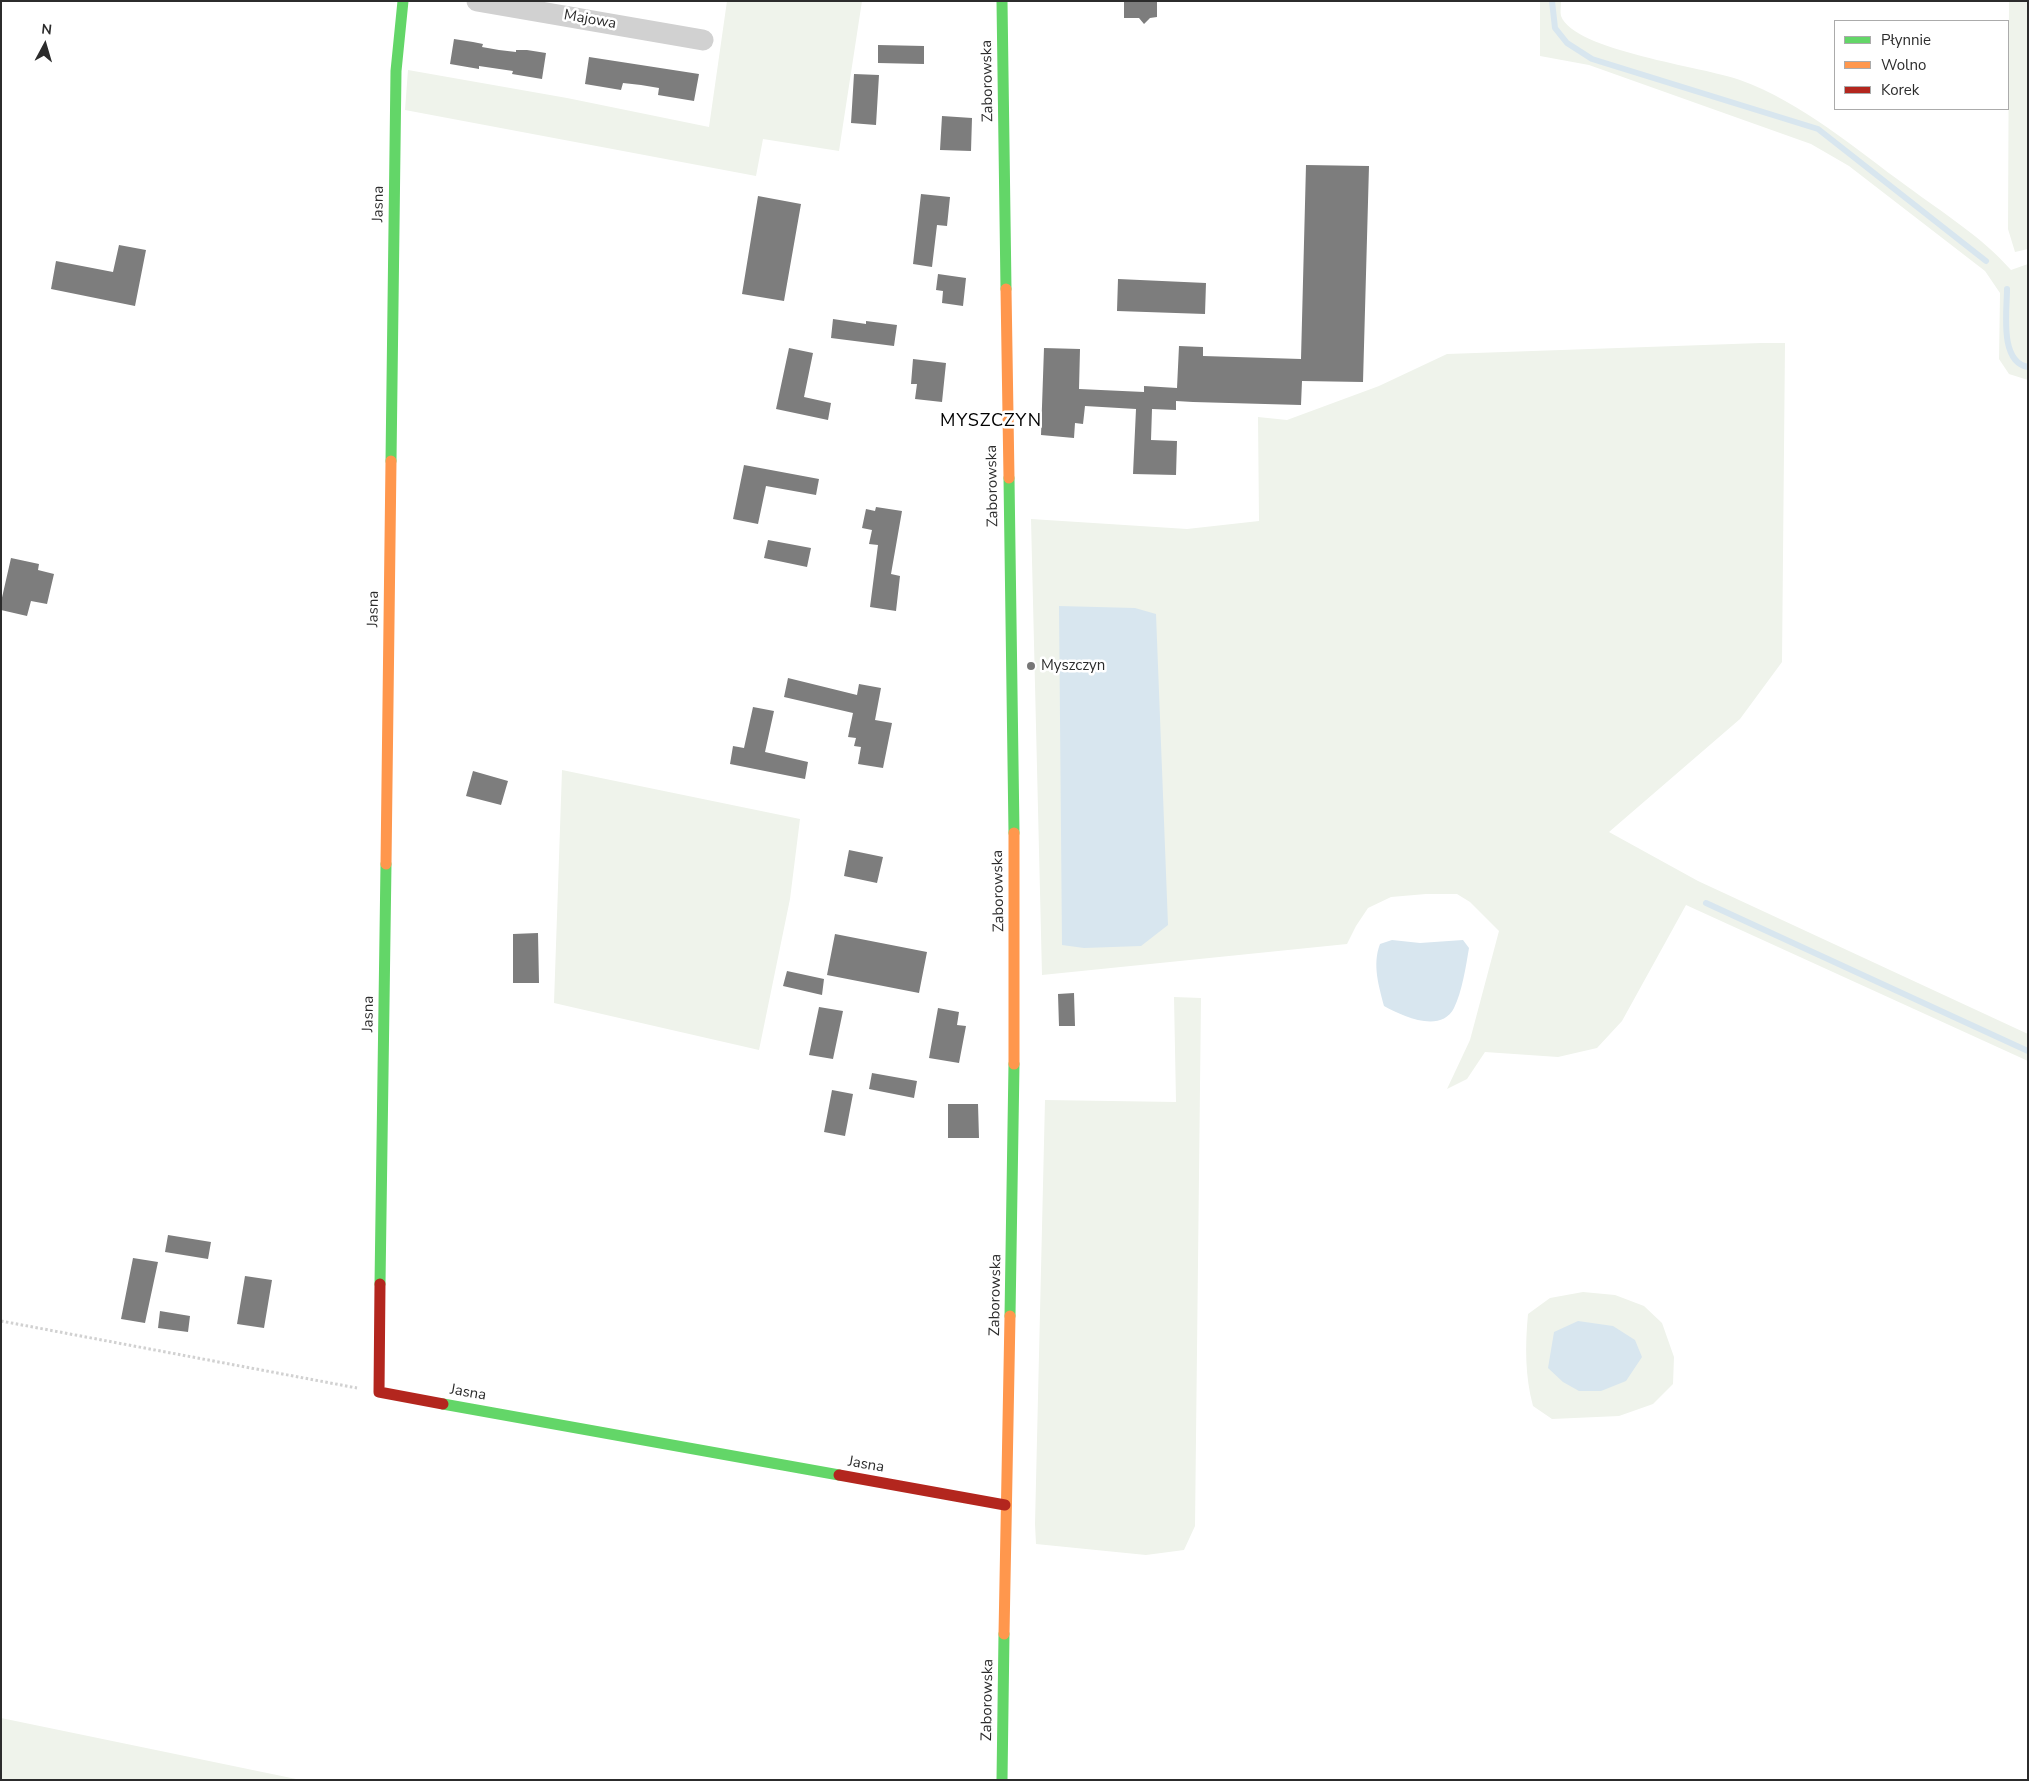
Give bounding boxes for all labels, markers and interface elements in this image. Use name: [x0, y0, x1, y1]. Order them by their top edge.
street label: Majowa: [562, 7, 618, 33]
north arrow: [20, 20, 70, 70]
text: N: [40, 20, 53, 40]
legend: [1834, 20, 2009, 110]
text: Płynnie: [1881, 30, 1931, 50]
street label: Zaborowska: [978, 40, 998, 122]
text: Wolno: [1881, 55, 1926, 75]
text: Korek: [1881, 80, 1919, 100]
street label: Jasna: [370, 186, 388, 222]
district label: MYSZCZYN: [939, 411, 1043, 433]
street label: Zaborowska: [983, 445, 1003, 527]
street label: Jasna: [365, 591, 383, 627]
place label: Myszczyn: [1041, 657, 1105, 675]
marker: Myszczyn: [1025, 660, 1037, 672]
street label: Zaborowska: [989, 850, 1009, 932]
street label: Jasna: [360, 996, 378, 1032]
street label: Zaborowska: [986, 1254, 1006, 1336]
street label: Jasna: [448, 1381, 488, 1405]
street label: Jasna: [846, 1453, 886, 1477]
street label: Zaborowska: [978, 1659, 998, 1741]

